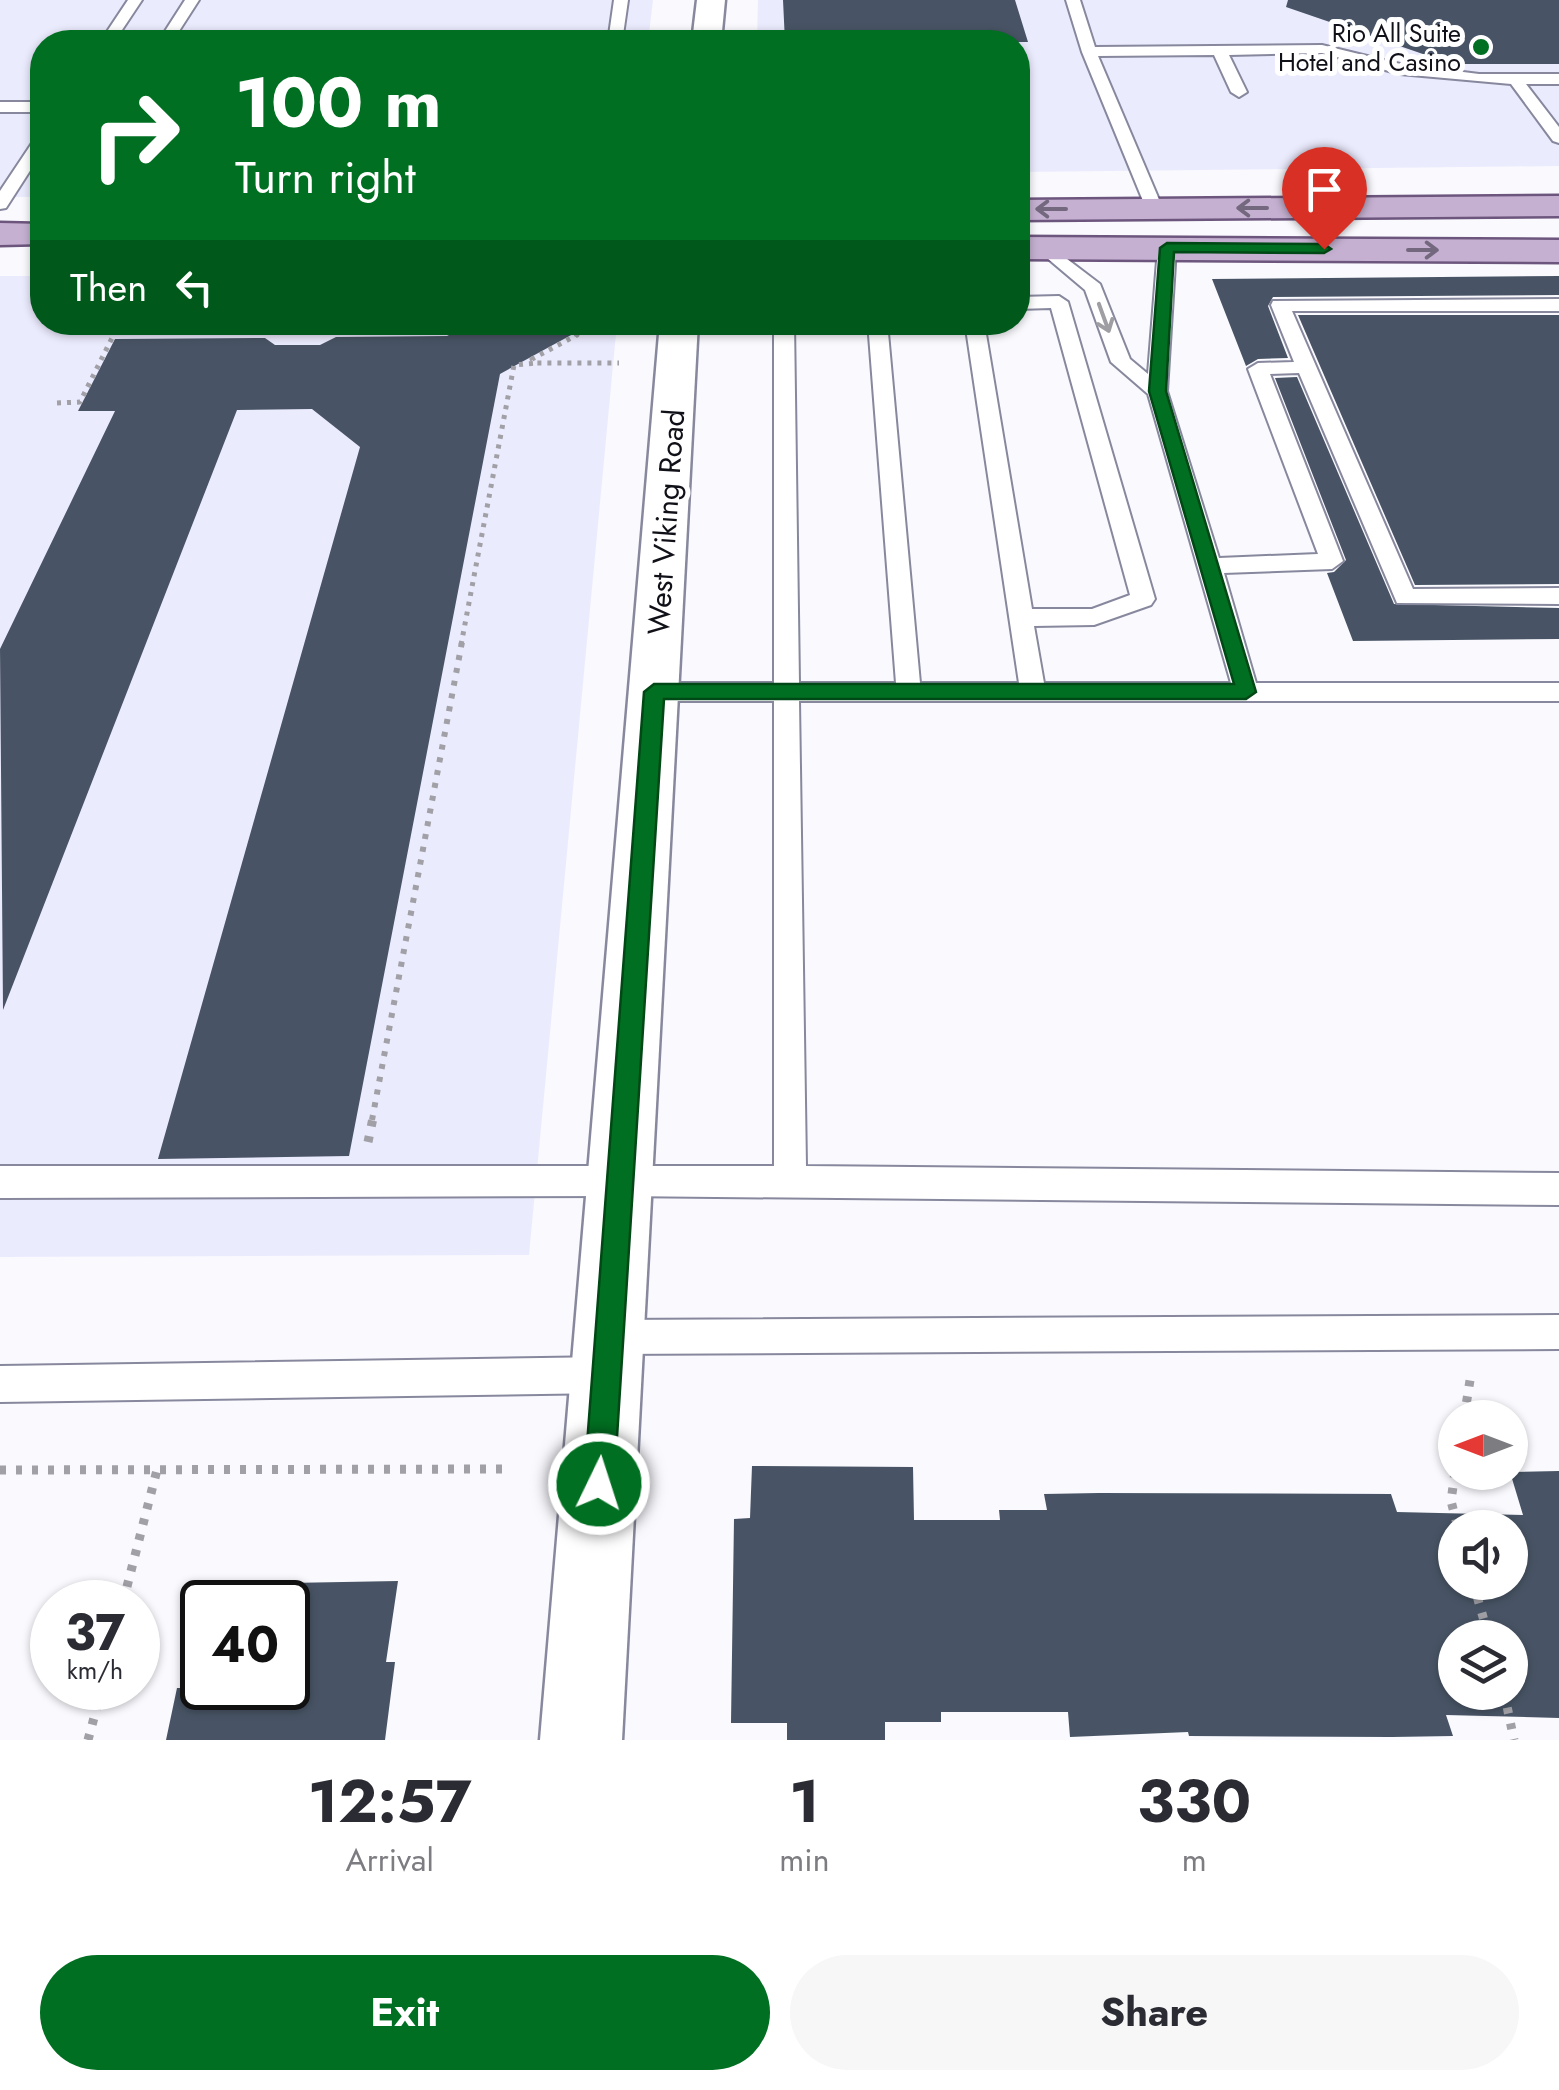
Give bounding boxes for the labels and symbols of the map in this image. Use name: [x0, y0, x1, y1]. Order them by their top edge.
place label: Rio All Suite Hotel and Casino: [1278, 15, 1461, 80]
marker: Rio All Suite Hotel and Casino: [1470, 36, 1492, 58]
pin: [1282, 147, 1367, 250]
one-way arrow: [1236, 198, 1268, 218]
one-way arrow: [1035, 200, 1067, 219]
one-way arrow: [1407, 240, 1439, 259]
one-way arrow: [1097, 302, 1115, 332]
street label: West Viking Road: [637, 408, 695, 636]
north arrow: [1438, 1400, 1528, 1490]
position arrow: [547, 1432, 651, 1536]
speed limit sign: 40: [180, 1580, 310, 1710]

